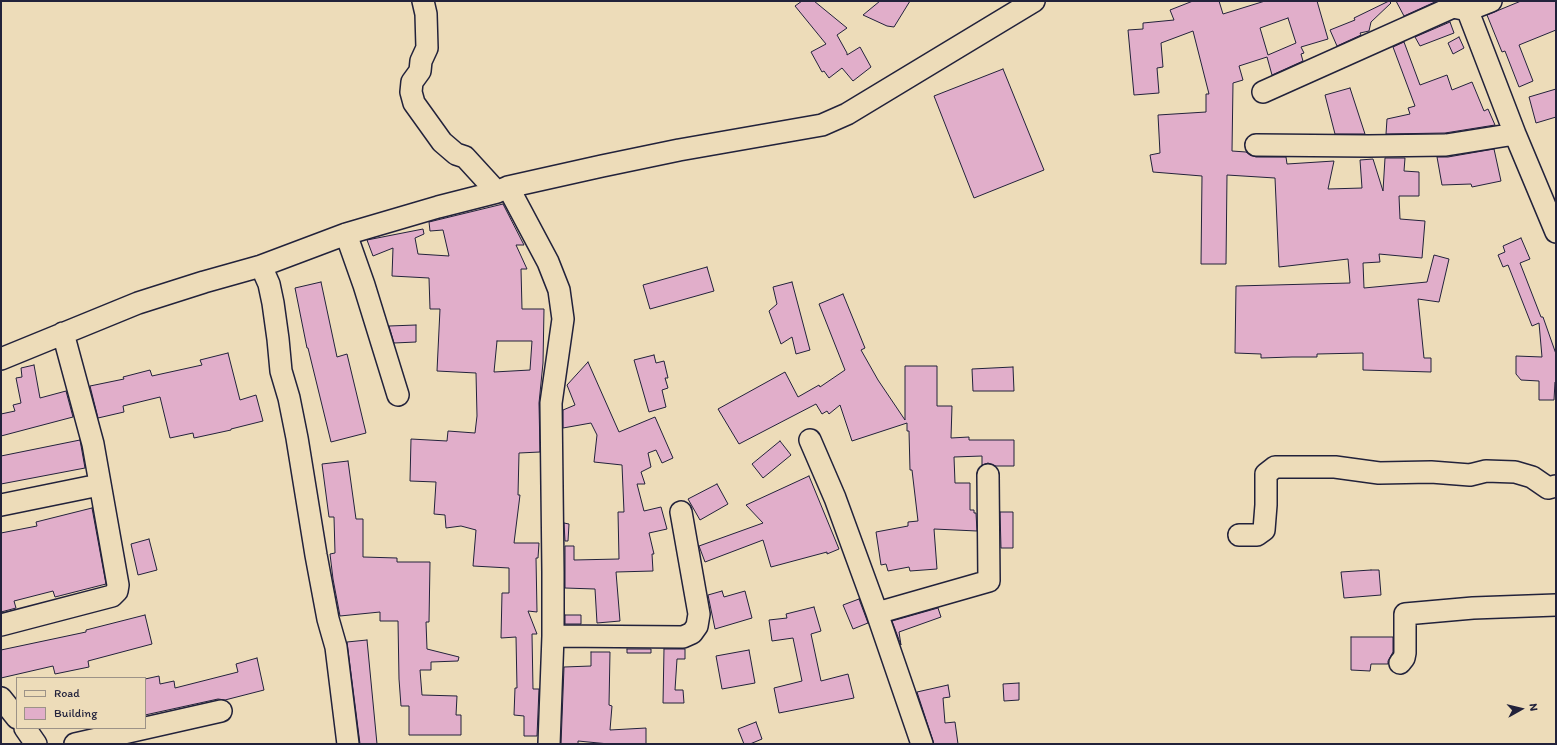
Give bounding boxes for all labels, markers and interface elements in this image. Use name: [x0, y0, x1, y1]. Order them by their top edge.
legend: [16, 677, 146, 729]
text: Road: [54, 686, 80, 700]
north arrow: [1501, 689, 1541, 729]
text: N: [1526, 703, 1540, 712]
text: Building: [54, 706, 97, 720]

